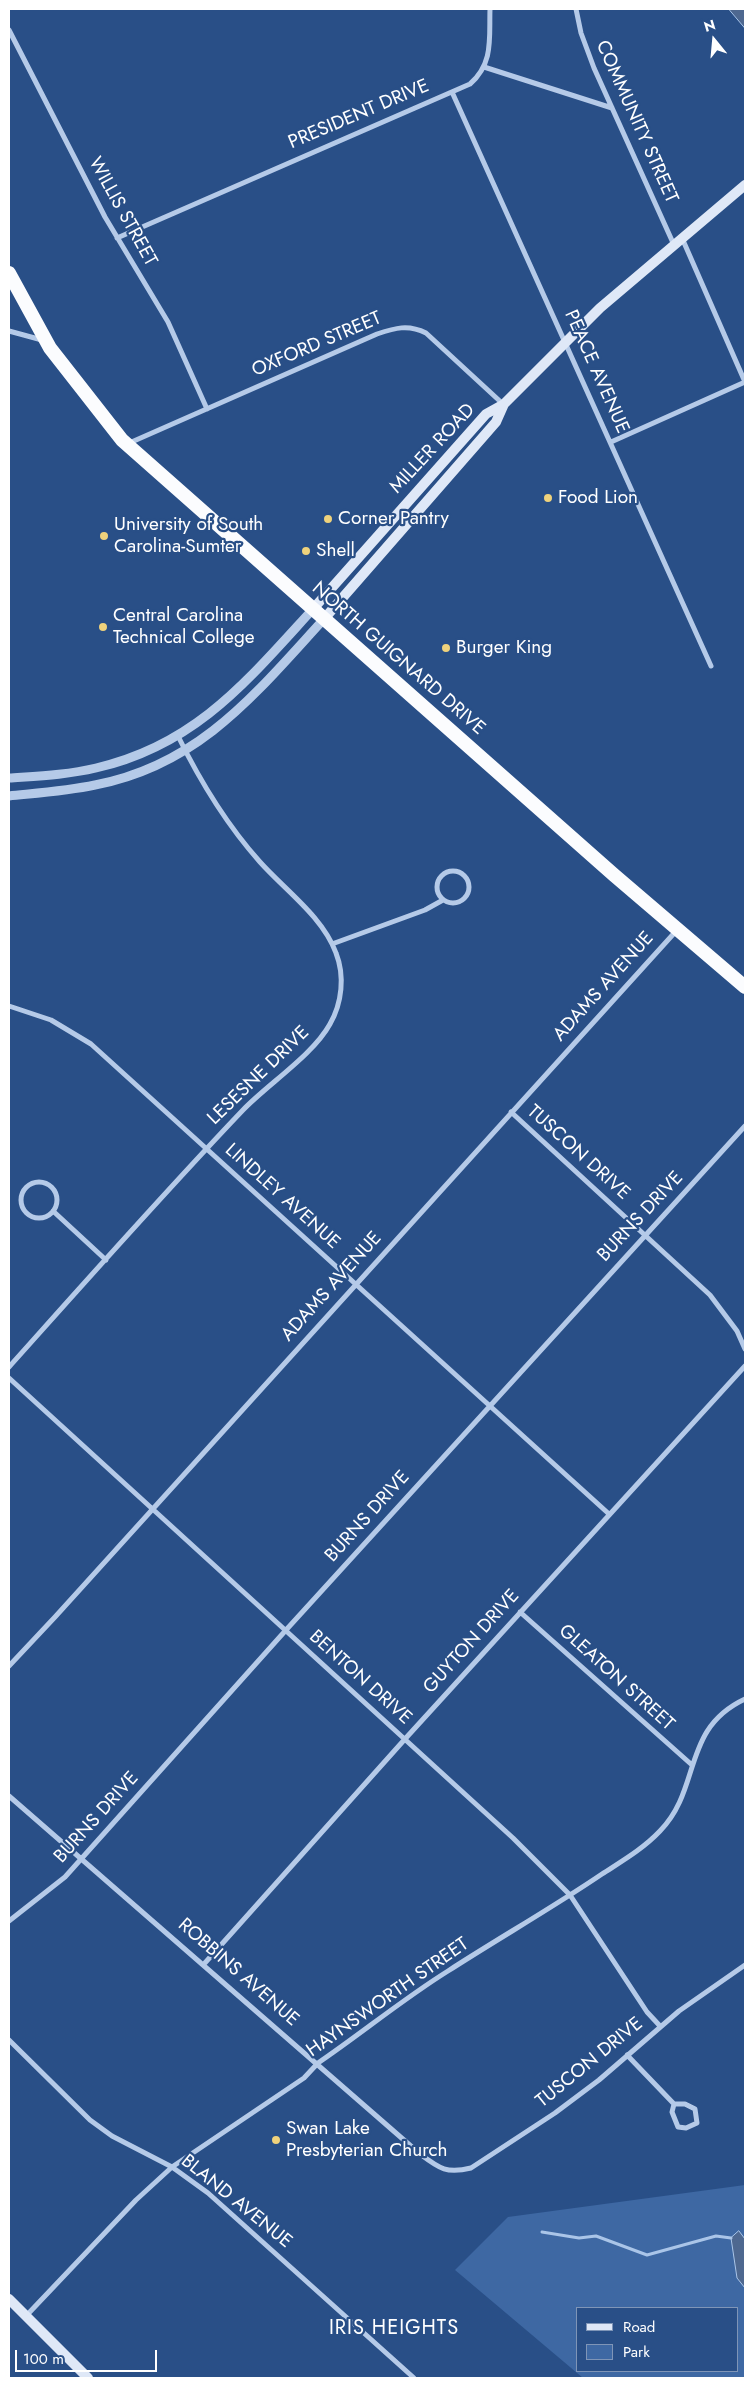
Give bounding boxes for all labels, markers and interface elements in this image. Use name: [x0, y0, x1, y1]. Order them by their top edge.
text: N: [701, 14, 718, 37]
north arrow: [689, 15, 739, 65]
street label: COMMUNITY STREET: [590, 37, 682, 207]
street label: PRESIDENT DRIVE: [285, 75, 433, 155]
street label: WILLIS STREET: [83, 154, 161, 270]
street label: OXFORD STREET: [249, 307, 385, 383]
street label: PEACE AVENUE: [559, 307, 633, 437]
street label: MILLER ROAD: [386, 399, 480, 499]
place label: Food Lion: [558, 487, 638, 509]
marker: Food Lion: [542, 492, 554, 504]
place label: Corner Pantry: [338, 508, 449, 530]
marker: Corner Pantry: [322, 513, 334, 525]
place label: University of South Carolina-Sumter: [114, 514, 263, 558]
marker: University of South Carolina-Sumter: [98, 530, 110, 542]
place label: Shell: [316, 540, 355, 562]
marker: Shell: [300, 545, 312, 557]
street label: NORTH GUIGNARD DRIVE: [307, 578, 489, 740]
place label: Central Carolina Technical College: [113, 605, 255, 649]
marker: Central Carolina Technical College: [97, 621, 109, 633]
place label: Burger King: [456, 637, 552, 659]
marker: Burger King: [440, 642, 452, 654]
street label: ADAMS AVENUE: [549, 927, 659, 1047]
street label: LESESNE DRIVE: [203, 1022, 315, 1130]
street label: TUSCON DRIVE: [522, 1101, 634, 1205]
street label: LINDLEY AVENUE: [220, 1139, 344, 1255]
street label: BURNS DRIVE: [593, 1167, 689, 1267]
street label: ADAMS AVENUE: [277, 1227, 387, 1347]
street label: BURNS DRIVE: [321, 1467, 415, 1567]
street label: GUYTON DRIVE: [419, 1585, 525, 1699]
street label: GLEATON STREET: [553, 1620, 679, 1736]
street label: BENTON DRIVE: [304, 1626, 416, 1730]
street label: BURNS DRIVE: [50, 1768, 144, 1868]
street label: ROBBINS AVENUE: [173, 1914, 303, 2032]
street label: HAYNSWORTH STREET: [303, 1933, 473, 2063]
street label: TUSCON DRIVE: [532, 2013, 648, 2113]
place label: Swan Lake Presbyterian Church: [286, 2118, 447, 2162]
marker: Swan Lake Presbyterian Church: [270, 2134, 282, 2146]
street label: BLAND AVENUE: [176, 2150, 296, 2254]
legend: [576, 2307, 739, 2372]
text: Road: [623, 2316, 655, 2338]
district label: IRIS HEIGHTS: [327, 2317, 461, 2341]
scale bar: [18, 2340, 160, 2372]
text: Park: [623, 2341, 650, 2363]
text: 100 m: [23, 2348, 64, 2370]

